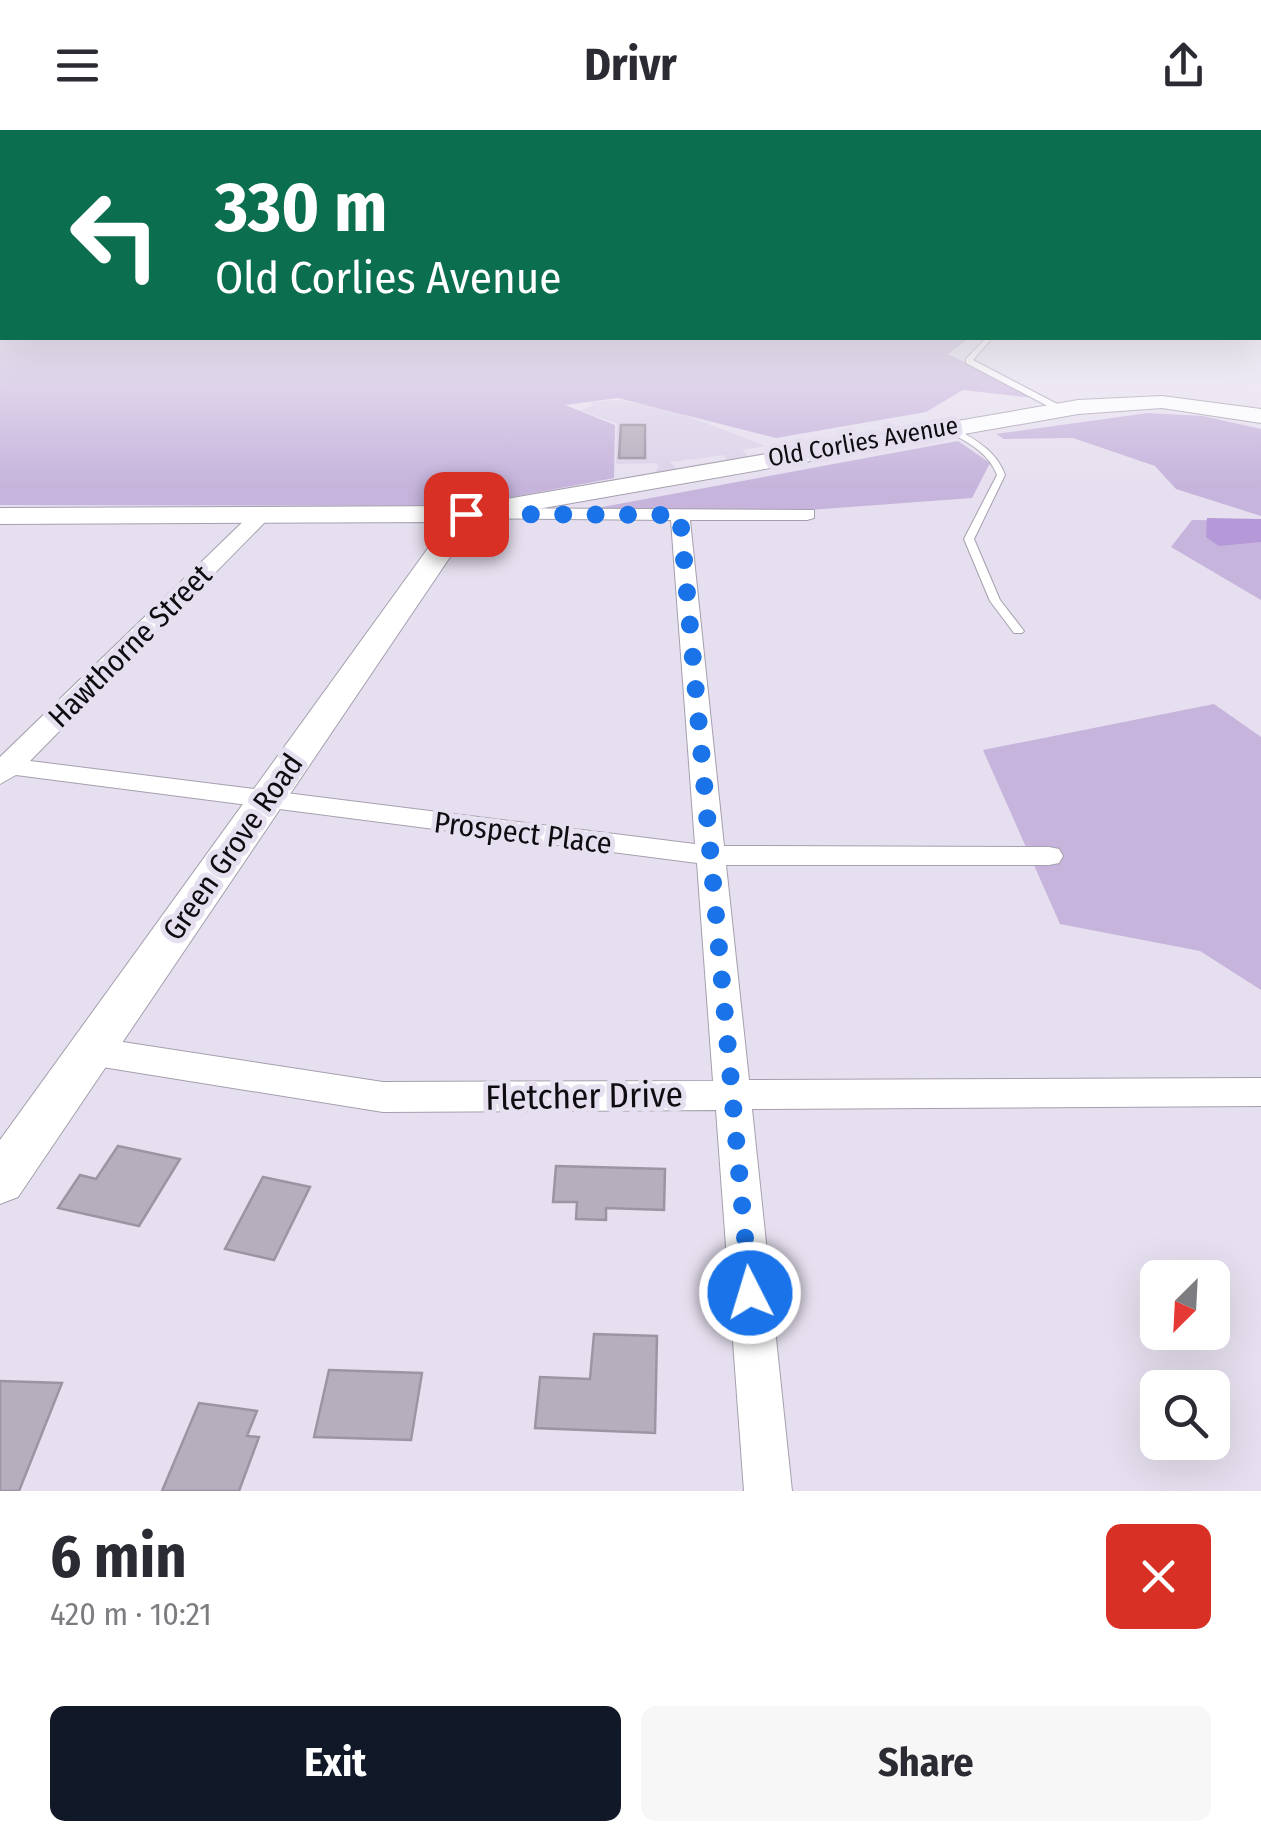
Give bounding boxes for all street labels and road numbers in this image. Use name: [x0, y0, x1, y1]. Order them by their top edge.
street label: Old Corlies Avenue: [766, 411, 960, 473]
street label: Hawthorne Street: [41, 557, 219, 735]
street label: Green Grove Road: [155, 747, 311, 947]
street label: Prospect Place: [432, 804, 614, 862]
street label: Fletcher Drive: [485, 1073, 683, 1119]

